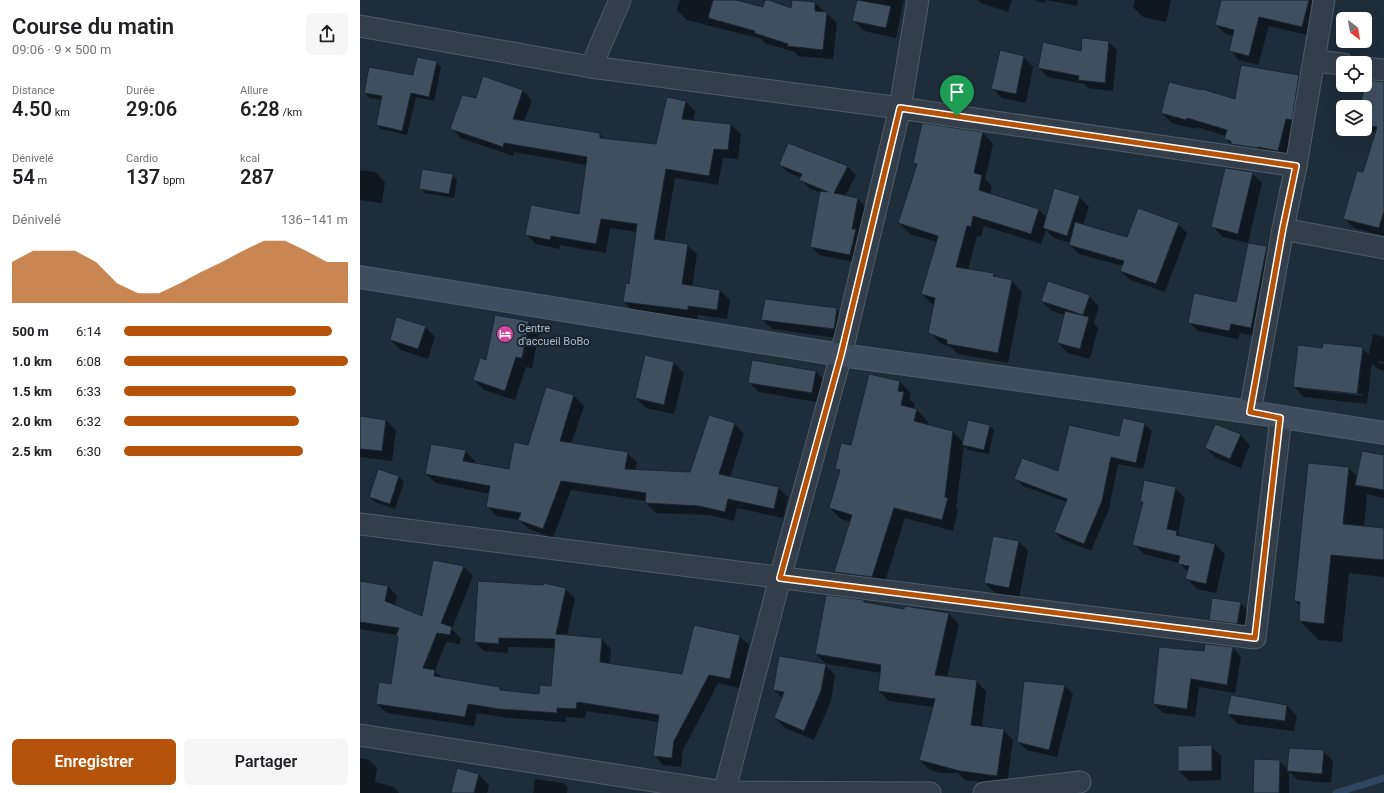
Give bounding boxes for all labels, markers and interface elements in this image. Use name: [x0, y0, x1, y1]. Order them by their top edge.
north arrow: [1336, 12, 1372, 48]
map controls: [1336, 12, 1372, 136]
button: share: [306, 13, 348, 55]
text: Course du matin: [12, 14, 174, 39]
text: 09:06 · 9 × 500 m: [12, 42, 111, 57]
button: locate: [1336, 56, 1372, 92]
pin: [940, 75, 974, 116]
icon: arrive: [946, 81, 968, 103]
text: Distance: [12, 84, 55, 97]
text: Durée: [126, 84, 155, 97]
text: Allure: [240, 84, 268, 97]
text: 4.50: [12, 97, 52, 121]
text: 29:06: [126, 97, 177, 121]
text: 6:28: [240, 97, 280, 121]
button: layers: [1336, 100, 1372, 136]
text: km: [52, 106, 70, 119]
text: /km: [280, 106, 302, 119]
text: Dénivelé: [12, 152, 53, 165]
text: Cardio: [126, 152, 158, 165]
text: kcal: [240, 152, 260, 165]
text: 54: [12, 165, 35, 189]
text: 137: [126, 165, 160, 189]
text: 287: [240, 165, 274, 189]
text: m: [35, 174, 47, 187]
text: bpm: [160, 174, 185, 187]
text: Dénivelé: [12, 212, 61, 227]
text: 136–141 m: [281, 212, 348, 227]
place label: Centre d'accueil BoBo: [518, 322, 590, 348]
text: 500 m: [12, 324, 49, 339]
text: 6:14: [76, 324, 101, 339]
hotel icon: Centre d'accueil BoBo: [495, 324, 515, 344]
text: 1.0 km: [12, 354, 52, 369]
text: 6:08: [76, 354, 101, 369]
text: 1.5 km: [12, 384, 52, 399]
text: 6:33: [76, 384, 101, 399]
text: 2.0 km: [12, 414, 52, 429]
text: 6:32: [76, 414, 101, 429]
text: 2.5 km: [12, 444, 52, 459]
text: 6:30: [76, 444, 101, 459]
button: Enregistrer: [12, 739, 176, 785]
button: Partager: [184, 739, 348, 785]

